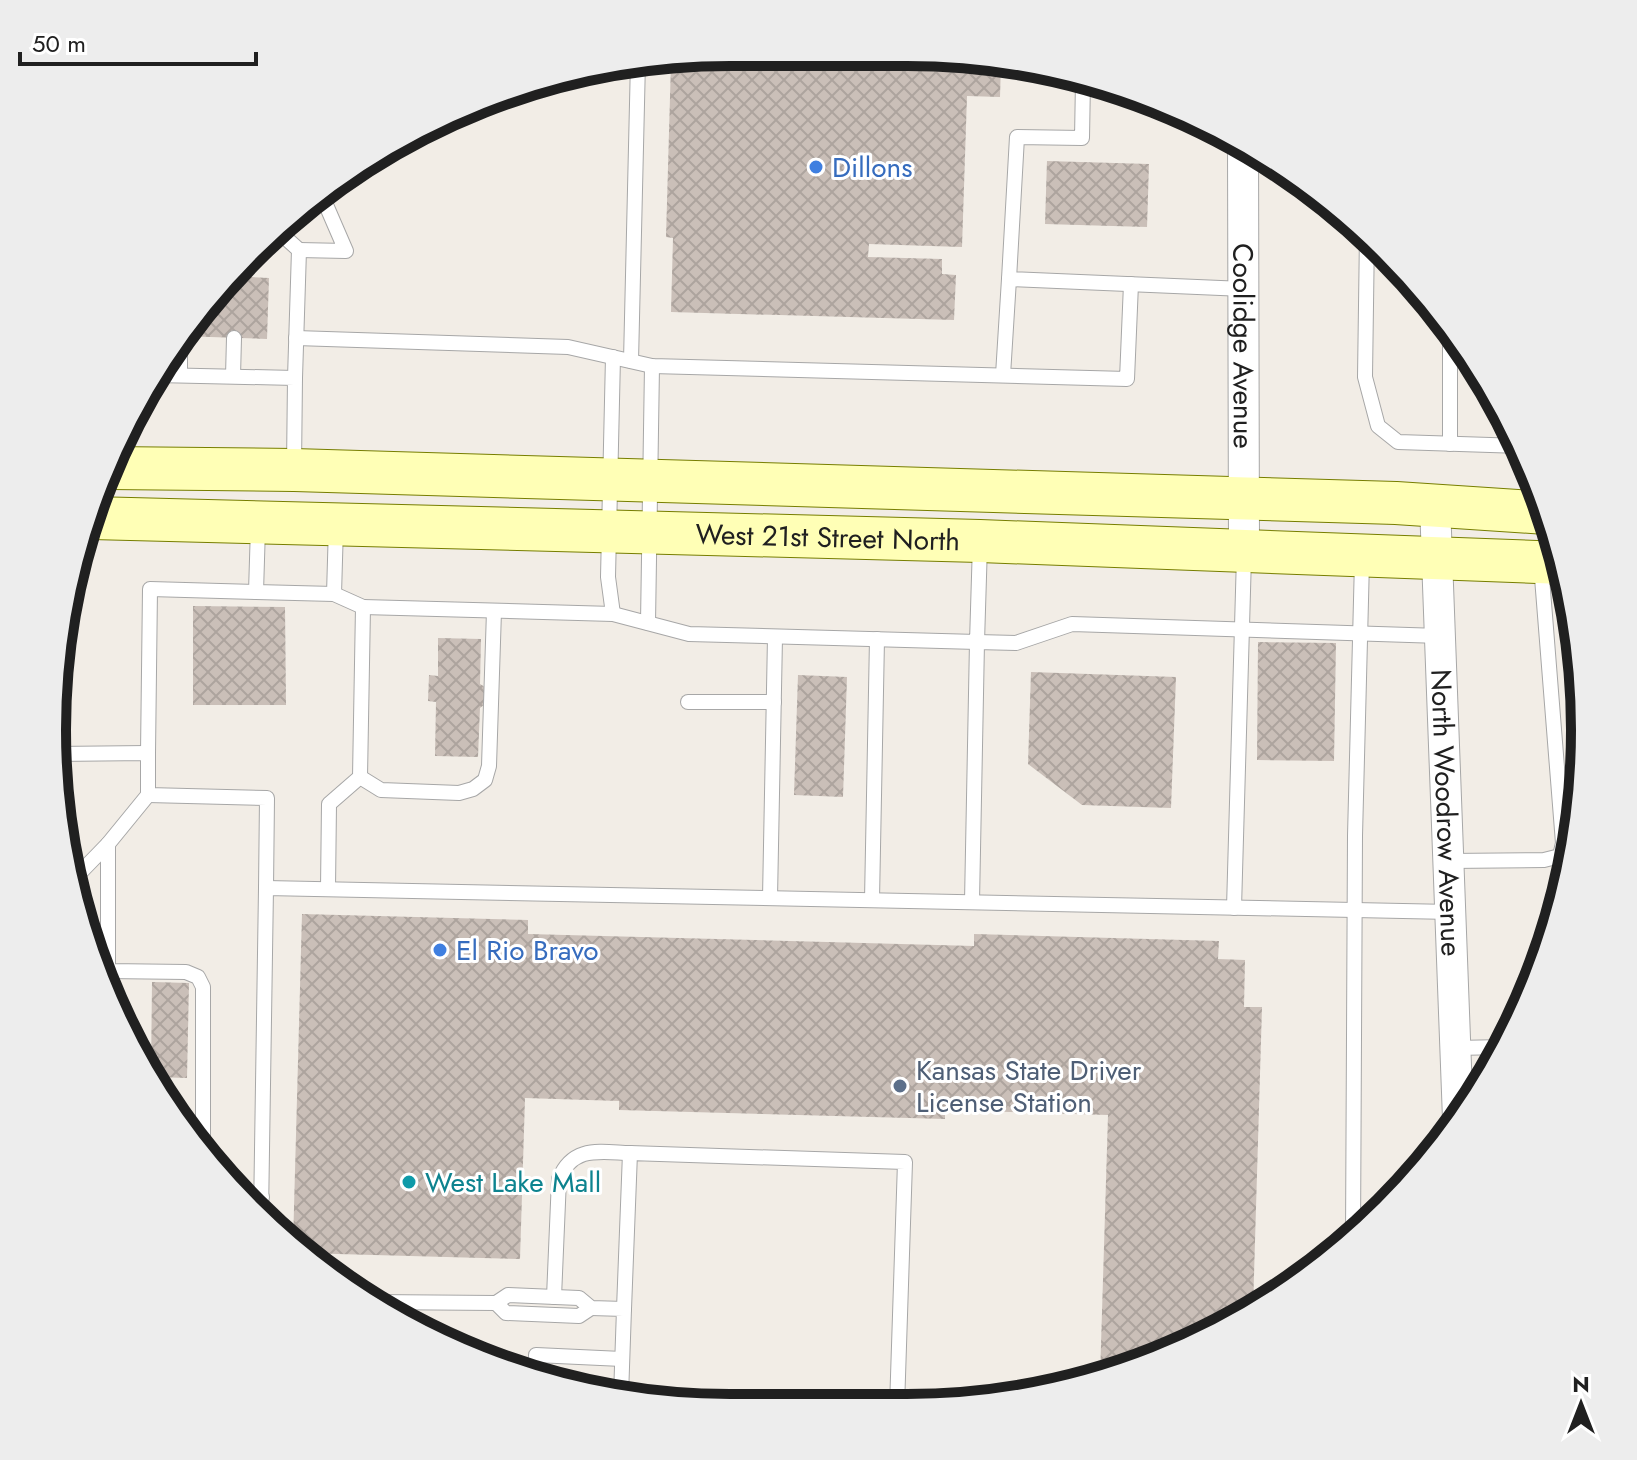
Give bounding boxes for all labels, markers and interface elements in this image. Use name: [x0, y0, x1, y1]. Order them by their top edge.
scale bar: [20, 16, 256, 66]
text: 50 m: [32, 26, 86, 61]
place label: Dillons: [832, 147, 912, 188]
marker: Dillons: [807, 158, 825, 176]
street label: Coolidge Avenue: [1223, 243, 1264, 449]
street label: West 21st Street North: [695, 513, 961, 561]
street label: North Woodrow Avenue: [1421, 668, 1472, 957]
place label: El Rio Bravo: [456, 930, 599, 971]
marker: El Rio Bravo: [431, 941, 449, 959]
place label: Kansas State Driver License Station: [916, 1050, 1142, 1123]
marker: Kansas State Driver License Station: [891, 1077, 909, 1095]
place label: West Lake Mall: [425, 1162, 601, 1203]
marker: West Lake Mall: [400, 1173, 418, 1191]
north arrow: [1541, 1364, 1621, 1444]
text: N: [1572, 1368, 1590, 1400]

